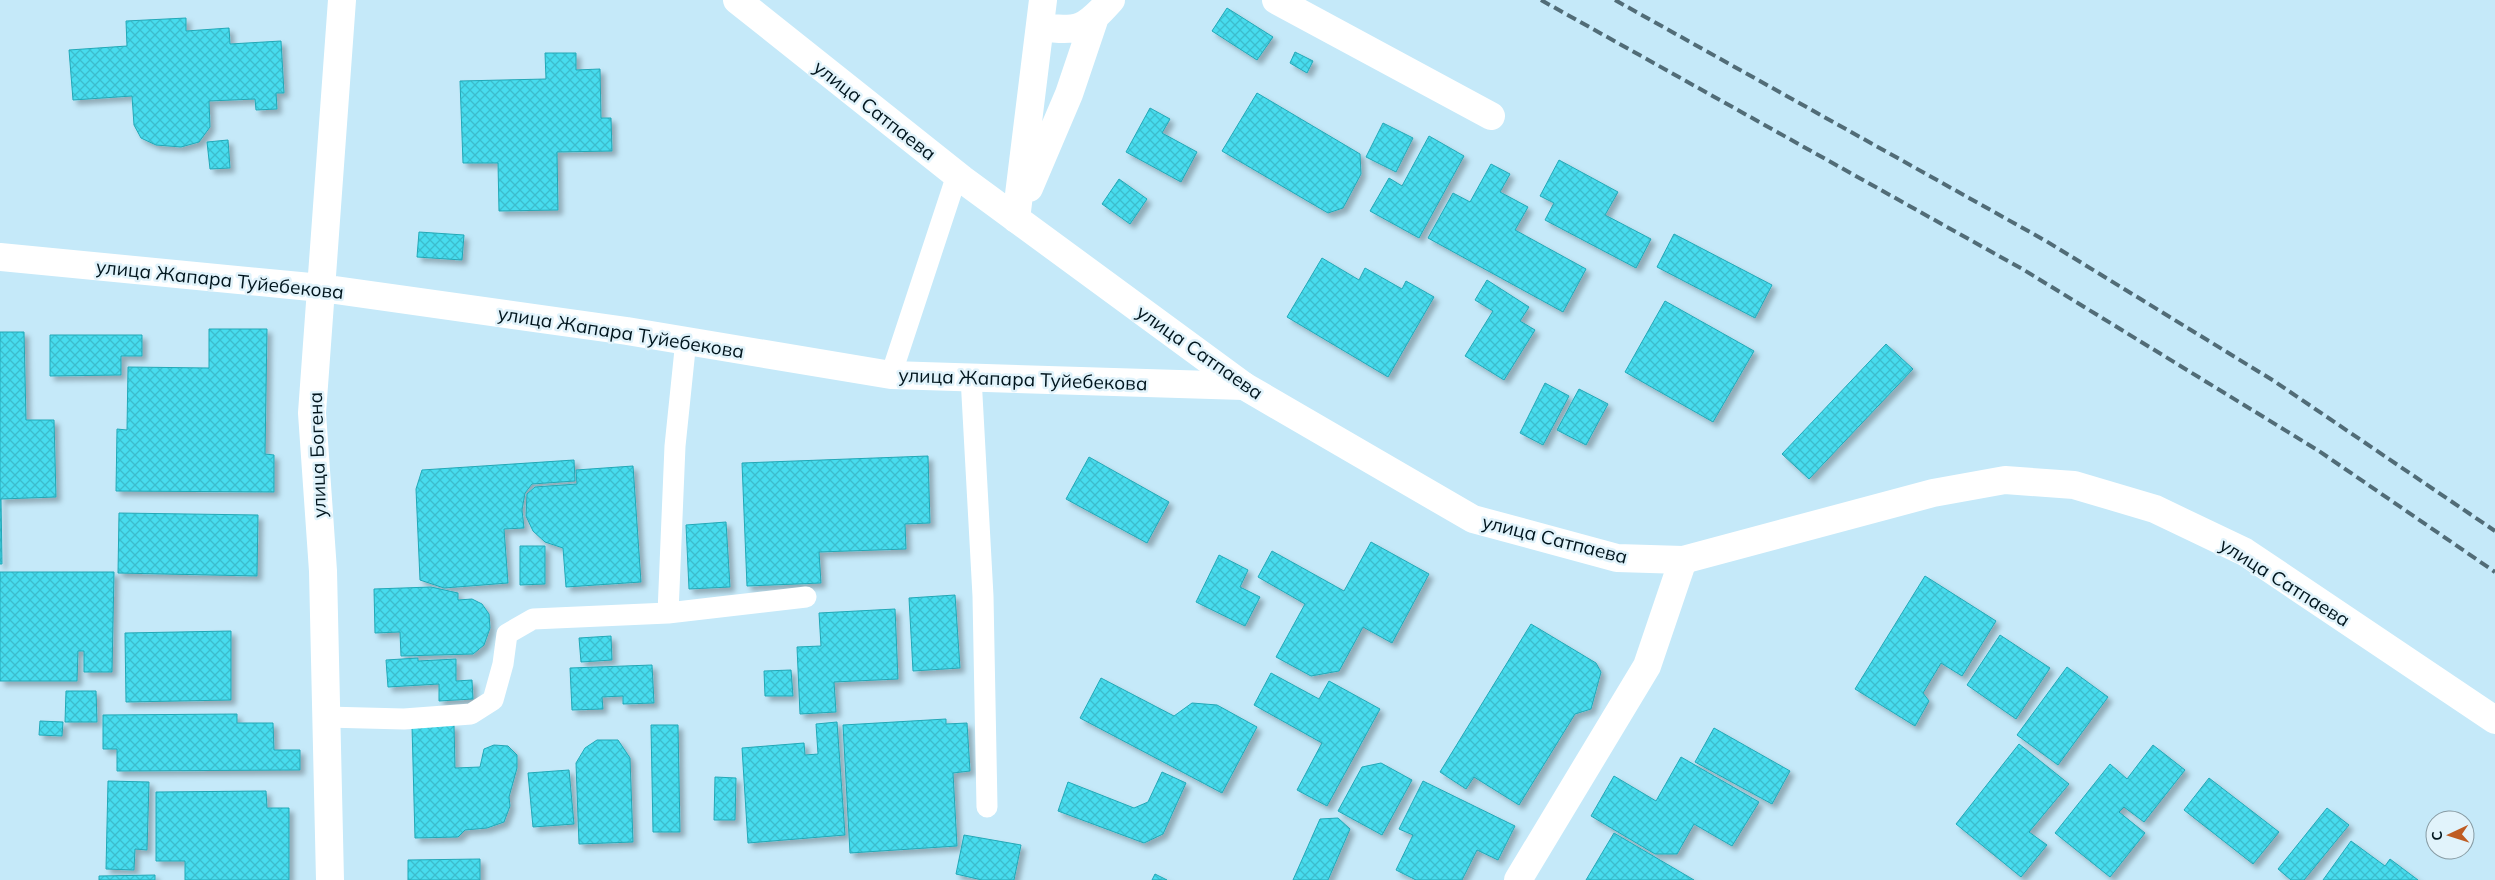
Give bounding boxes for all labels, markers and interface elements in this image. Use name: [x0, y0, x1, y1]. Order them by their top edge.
street label: улица Сатпаева: [809, 55, 941, 165]
street label: улица Жапара Туйебекова: [95, 254, 345, 304]
street label: улица Сатпаева: [1132, 299, 1268, 405]
street label: улица Жапара Туйебекова: [496, 301, 746, 363]
street label: улица Жапара Туйебекова: [898, 363, 1148, 395]
street label: улица Богена: [303, 392, 331, 518]
street label: улица Сатпаева: [1480, 509, 1630, 569]
street label: улица Сатпаева: [2215, 532, 2355, 632]
north arrow: [2425, 810, 2475, 860]
text: С: [2428, 830, 2446, 841]

